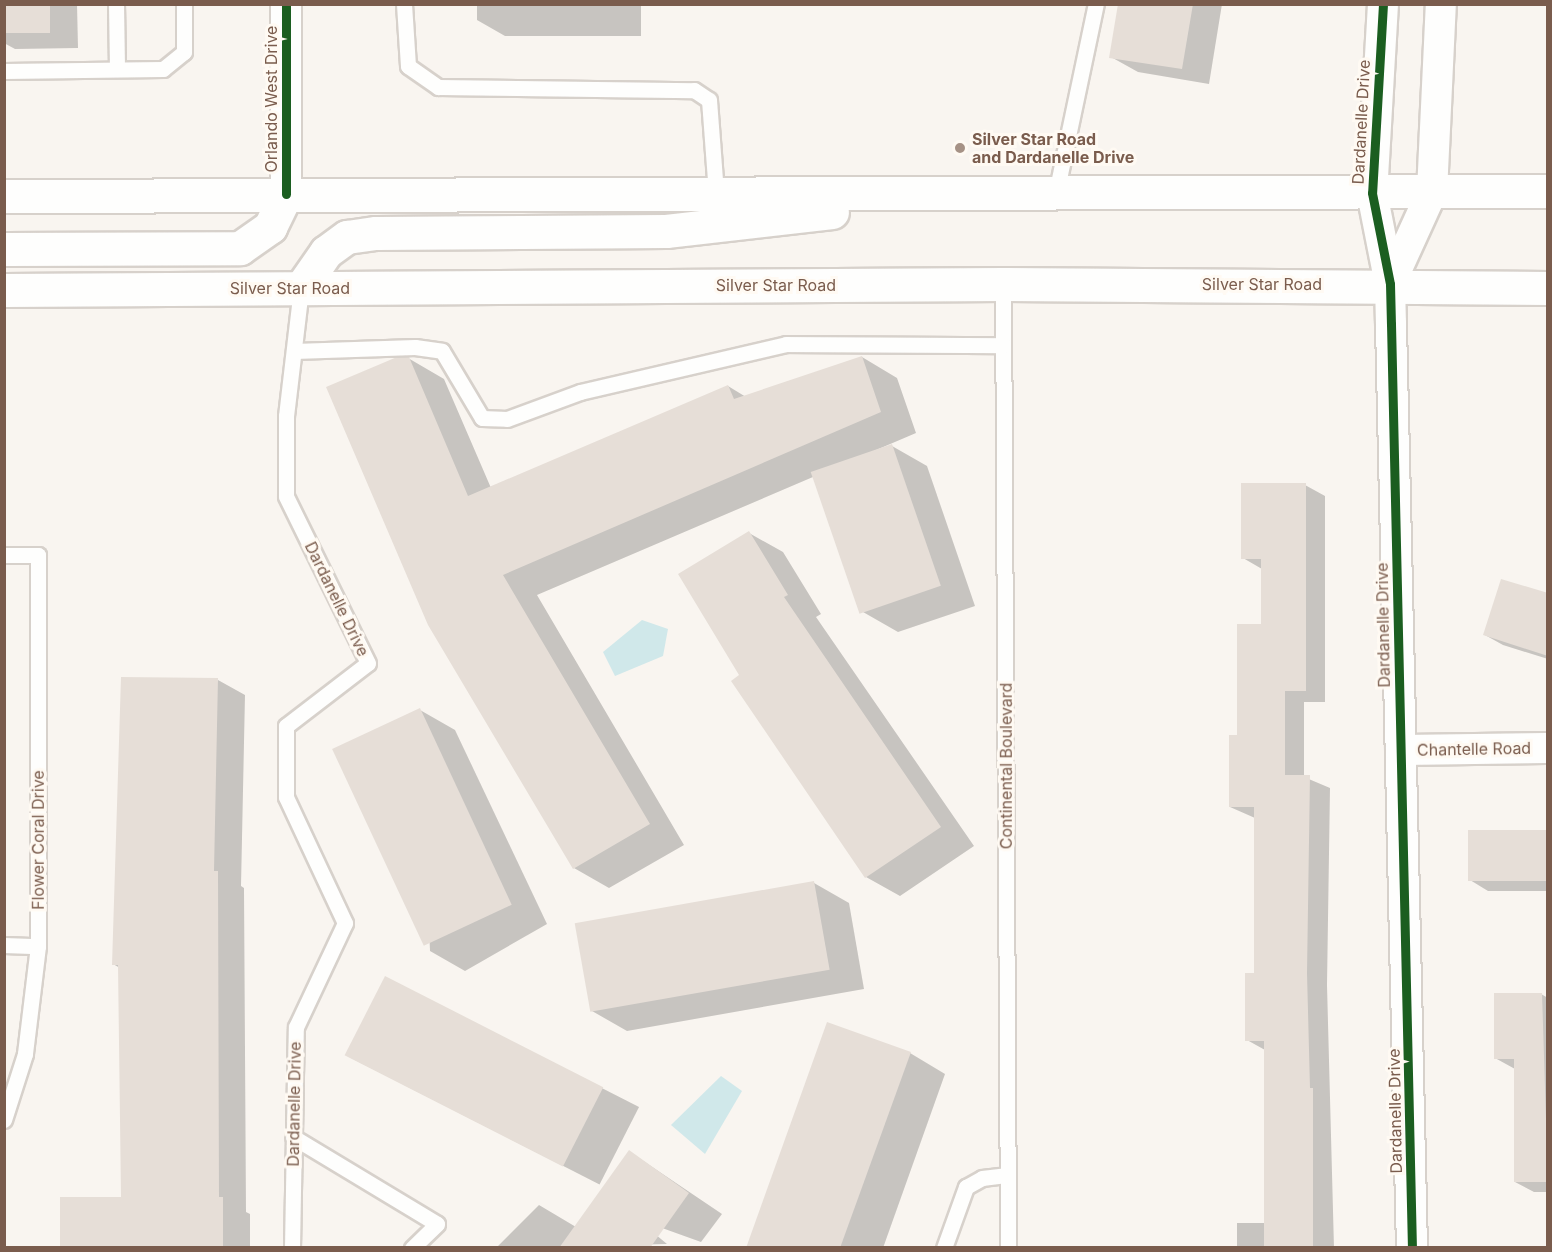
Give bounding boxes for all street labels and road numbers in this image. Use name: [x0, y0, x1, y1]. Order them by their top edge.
street label: Orlando West Drive: [261, 26, 281, 172]
street label: Dardanelle Drive: [1348, 59, 1374, 185]
street label: Silver Star Road: [1202, 274, 1322, 294]
street label: Silver Star Road: [716, 275, 836, 295]
street label: Silver Star Road: [230, 278, 350, 298]
street label: Dardanelle Drive: [301, 539, 373, 659]
street label: Dardanelle Drive: [1372, 562, 1394, 688]
street label: Continental Boulevard: [996, 683, 1016, 849]
street label: Chantelle Road: [1417, 738, 1531, 760]
street label: Flower Coral Drive: [28, 770, 48, 910]
street label: Dardanelle Drive: [283, 1041, 305, 1167]
street label: Dardanelle Drive: [1384, 1048, 1406, 1174]

